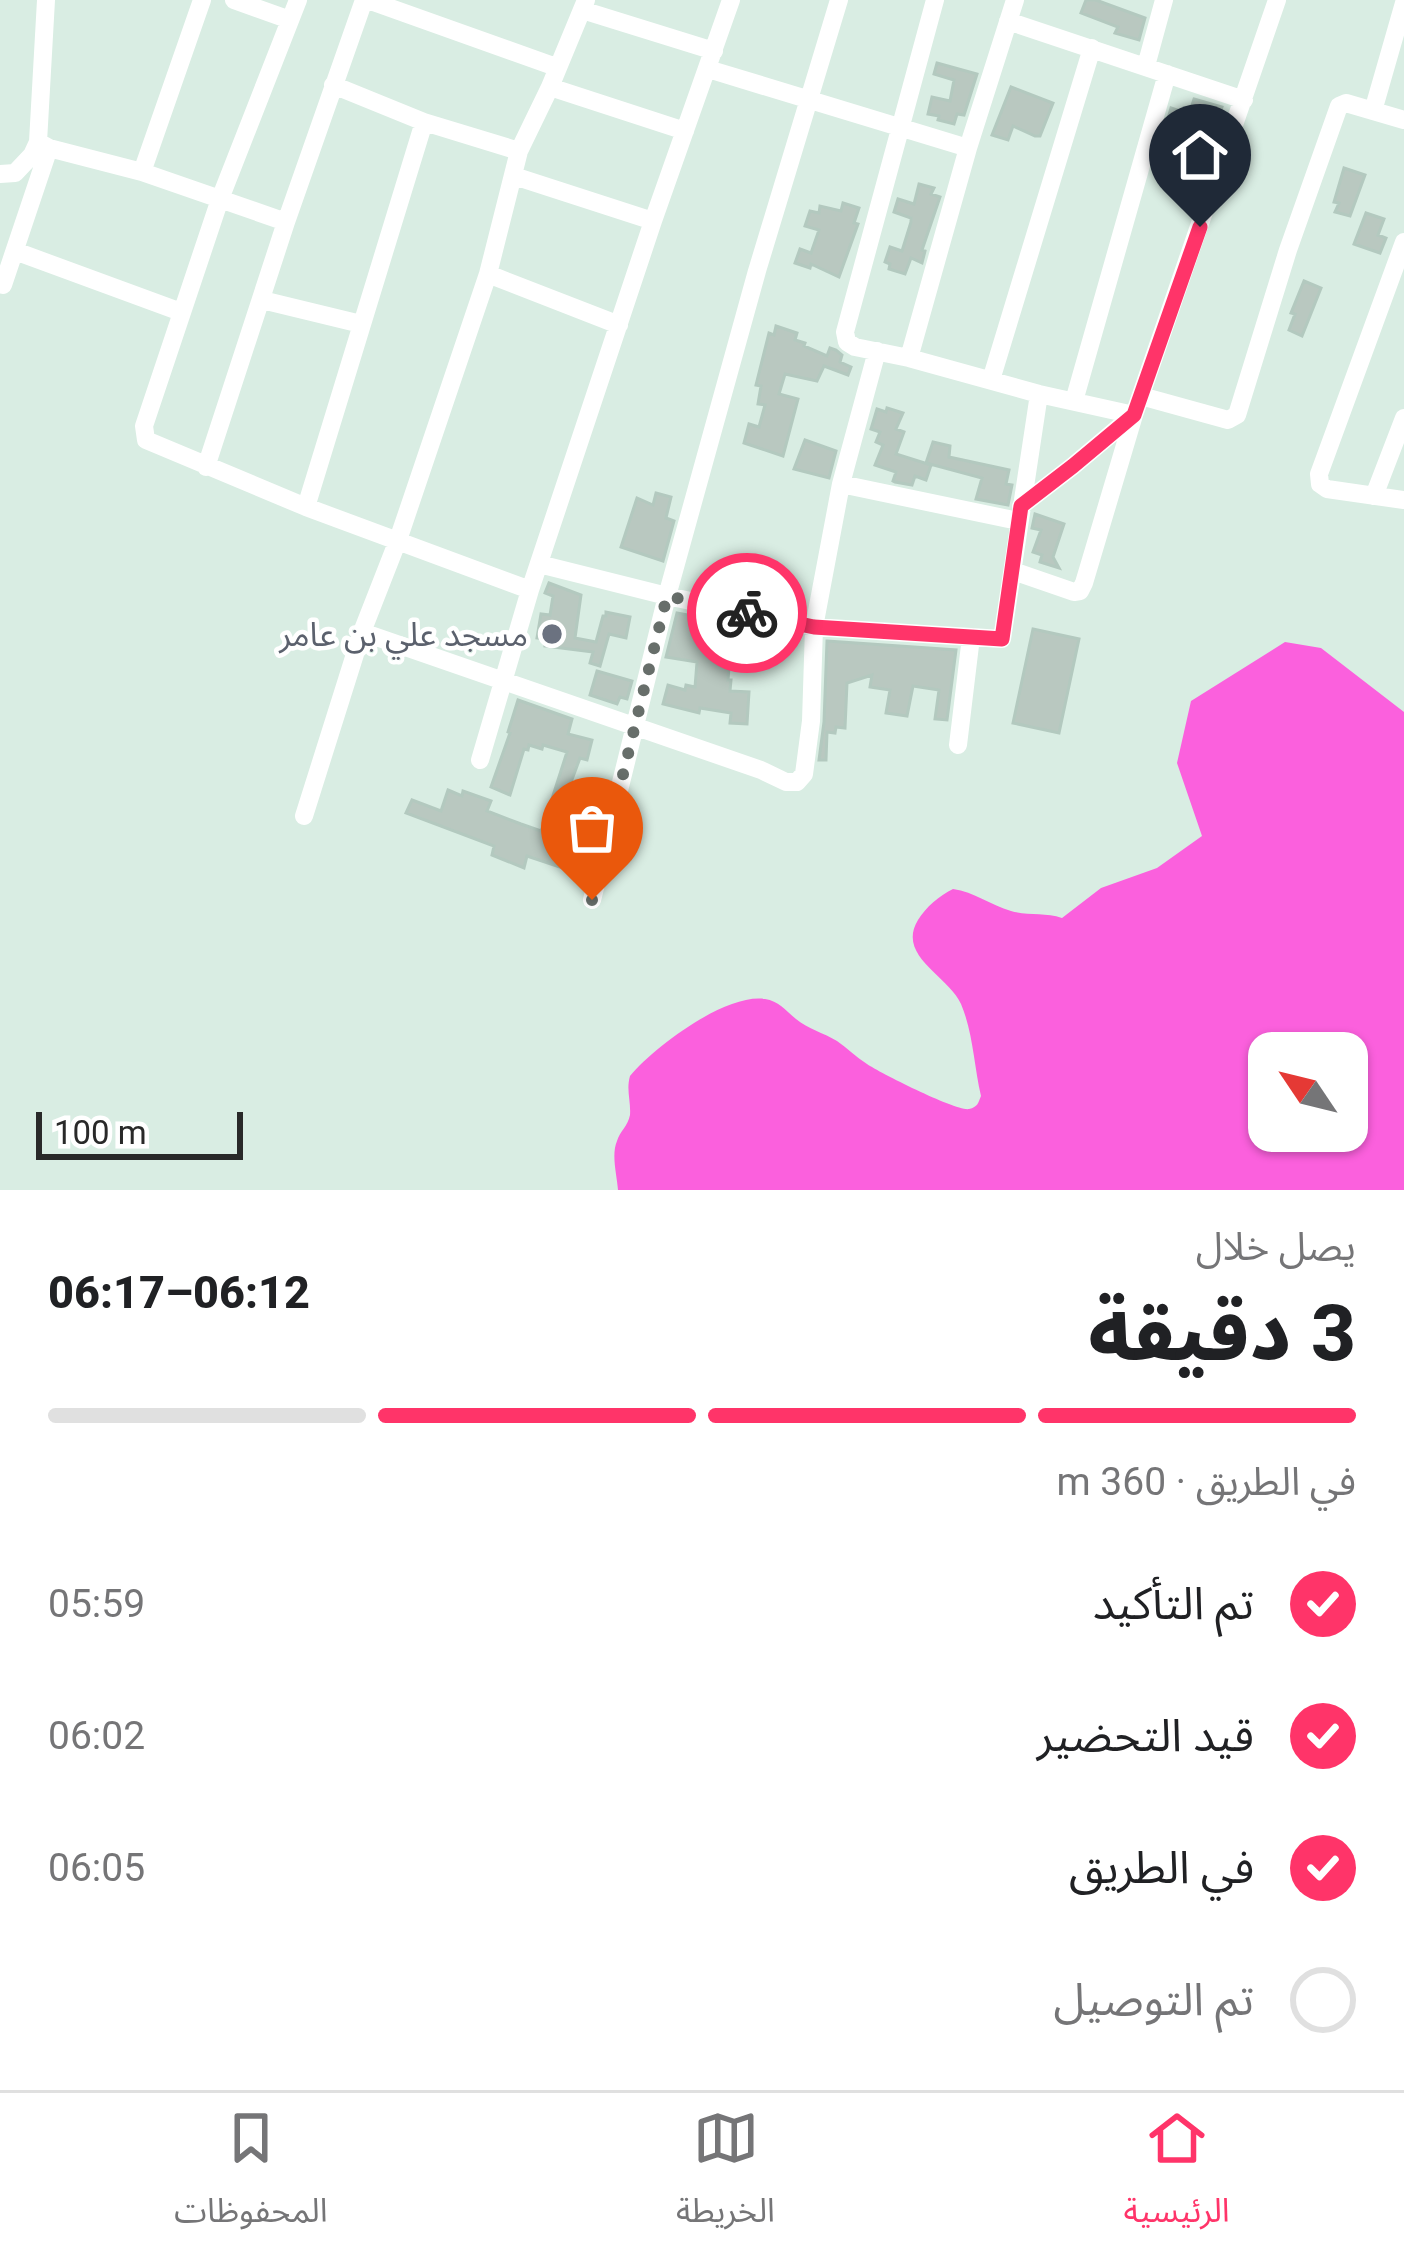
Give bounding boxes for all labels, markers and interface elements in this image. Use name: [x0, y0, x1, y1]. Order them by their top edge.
pin: [1149, 104, 1251, 227]
icon: home: [1167, 122, 1233, 188]
courier: [687, 553, 807, 673]
icon: bike: [714, 580, 780, 646]
place label: مسجد علي بن عامر: [278, 615, 528, 660]
marker: مسجد علي بن عامر: [539, 621, 565, 647]
pin: [541, 777, 643, 900]
icon: bag: [559, 795, 625, 861]
north arrow: [1248, 1032, 1368, 1152]
map controls: [1248, 1032, 1368, 1152]
scale bar: [36, 1106, 243, 1159]
text: 100 m: [54, 1113, 147, 1152]
text: يصل خلال: [1196, 1224, 1356, 1270]
text: 06:12–06:17: [48, 1266, 310, 1319]
text: 3 دقيقة: [1088, 1288, 1356, 1379]
text: في الطريق · 360 m: [1056, 1459, 1356, 1505]
icon: check: [1290, 1571, 1356, 1637]
text: تم التأكيد: [1093, 1577, 1254, 1630]
text: 05:59: [48, 1581, 145, 1627]
icon: check: [1290, 1703, 1356, 1769]
text: قيد التحضير: [1037, 1709, 1254, 1762]
text: 06:02: [48, 1713, 145, 1759]
icon: check: [1290, 1835, 1356, 1901]
text: في الطريق: [1069, 1841, 1254, 1894]
text: 06:05: [48, 1845, 145, 1891]
text: تم التوصيل: [1053, 1973, 1254, 2026]
tab: المحفوظات: [174, 2105, 328, 2246]
tab: الخريطة: [676, 2105, 775, 2246]
tab: الرئيسية: [1124, 2105, 1230, 2246]

